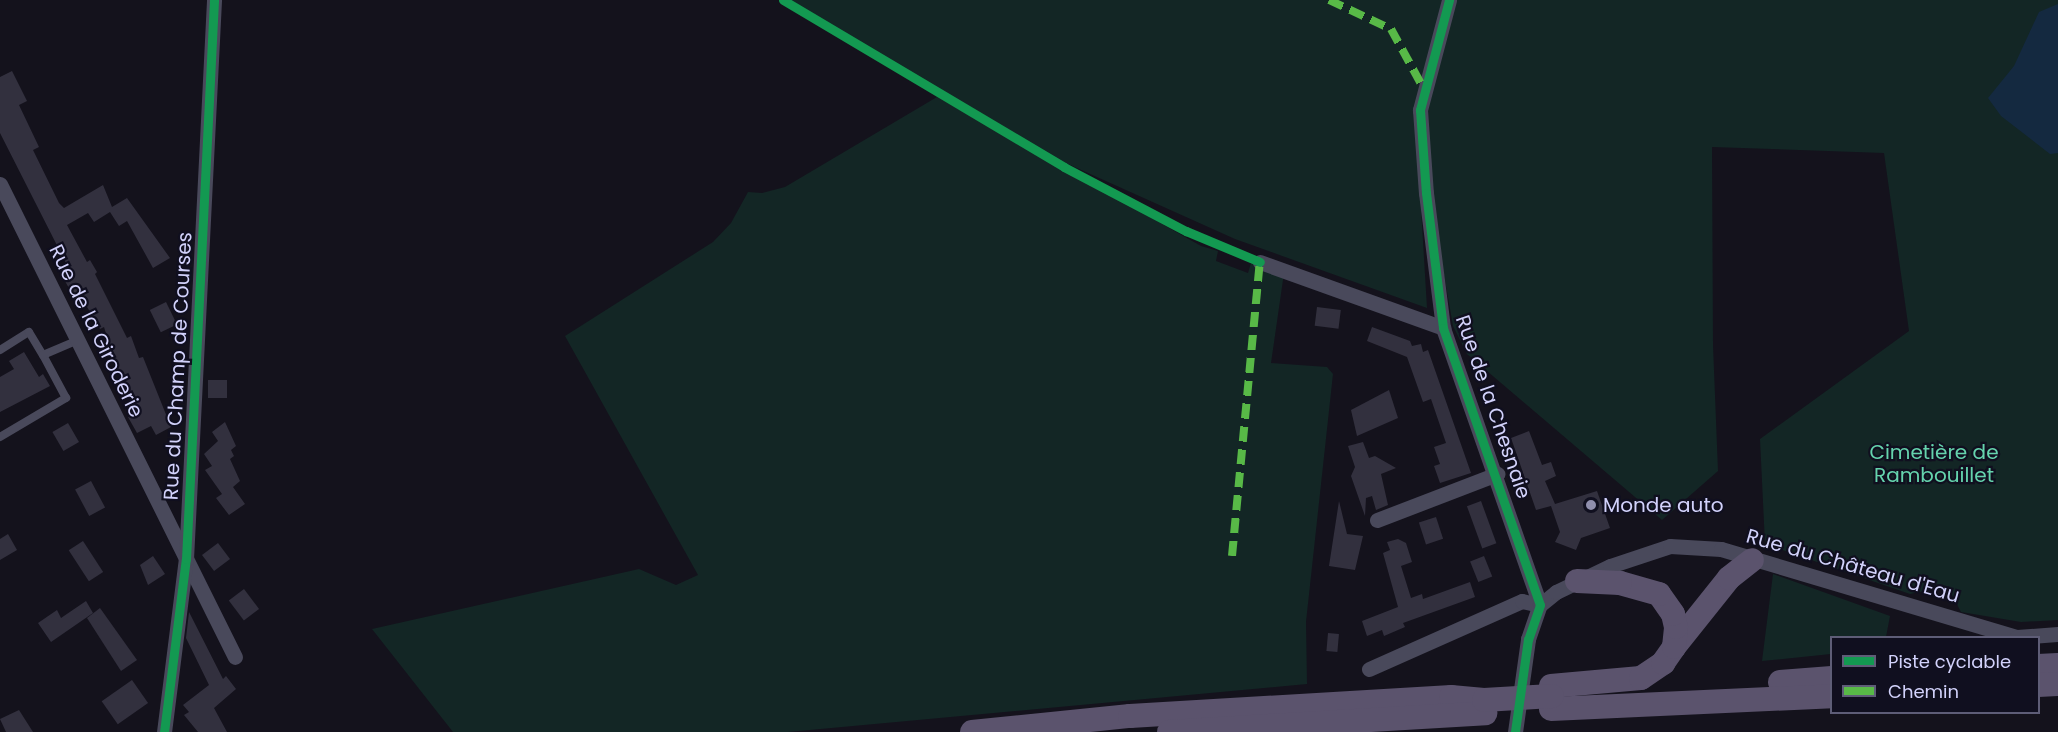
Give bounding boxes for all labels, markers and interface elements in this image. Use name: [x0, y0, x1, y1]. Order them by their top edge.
street label: Rue du Champ de Courses: [159, 231, 197, 501]
street label: Rue de la Giroderie: [44, 241, 148, 421]
street label: Rue de la Chesnaie: [1450, 312, 1536, 502]
park label: Cimetière de Rambouillet: [1869, 441, 1999, 488]
place label: Monde auto: [1603, 493, 1723, 517]
marker: Monde auto: [1584, 498, 1598, 512]
street label: Rue du Château d'Eau: [1744, 524, 1962, 608]
legend: [1830, 636, 2040, 714]
text: Piste cyclable: [1888, 649, 2011, 674]
text: Chemin: [1888, 679, 1959, 704]

